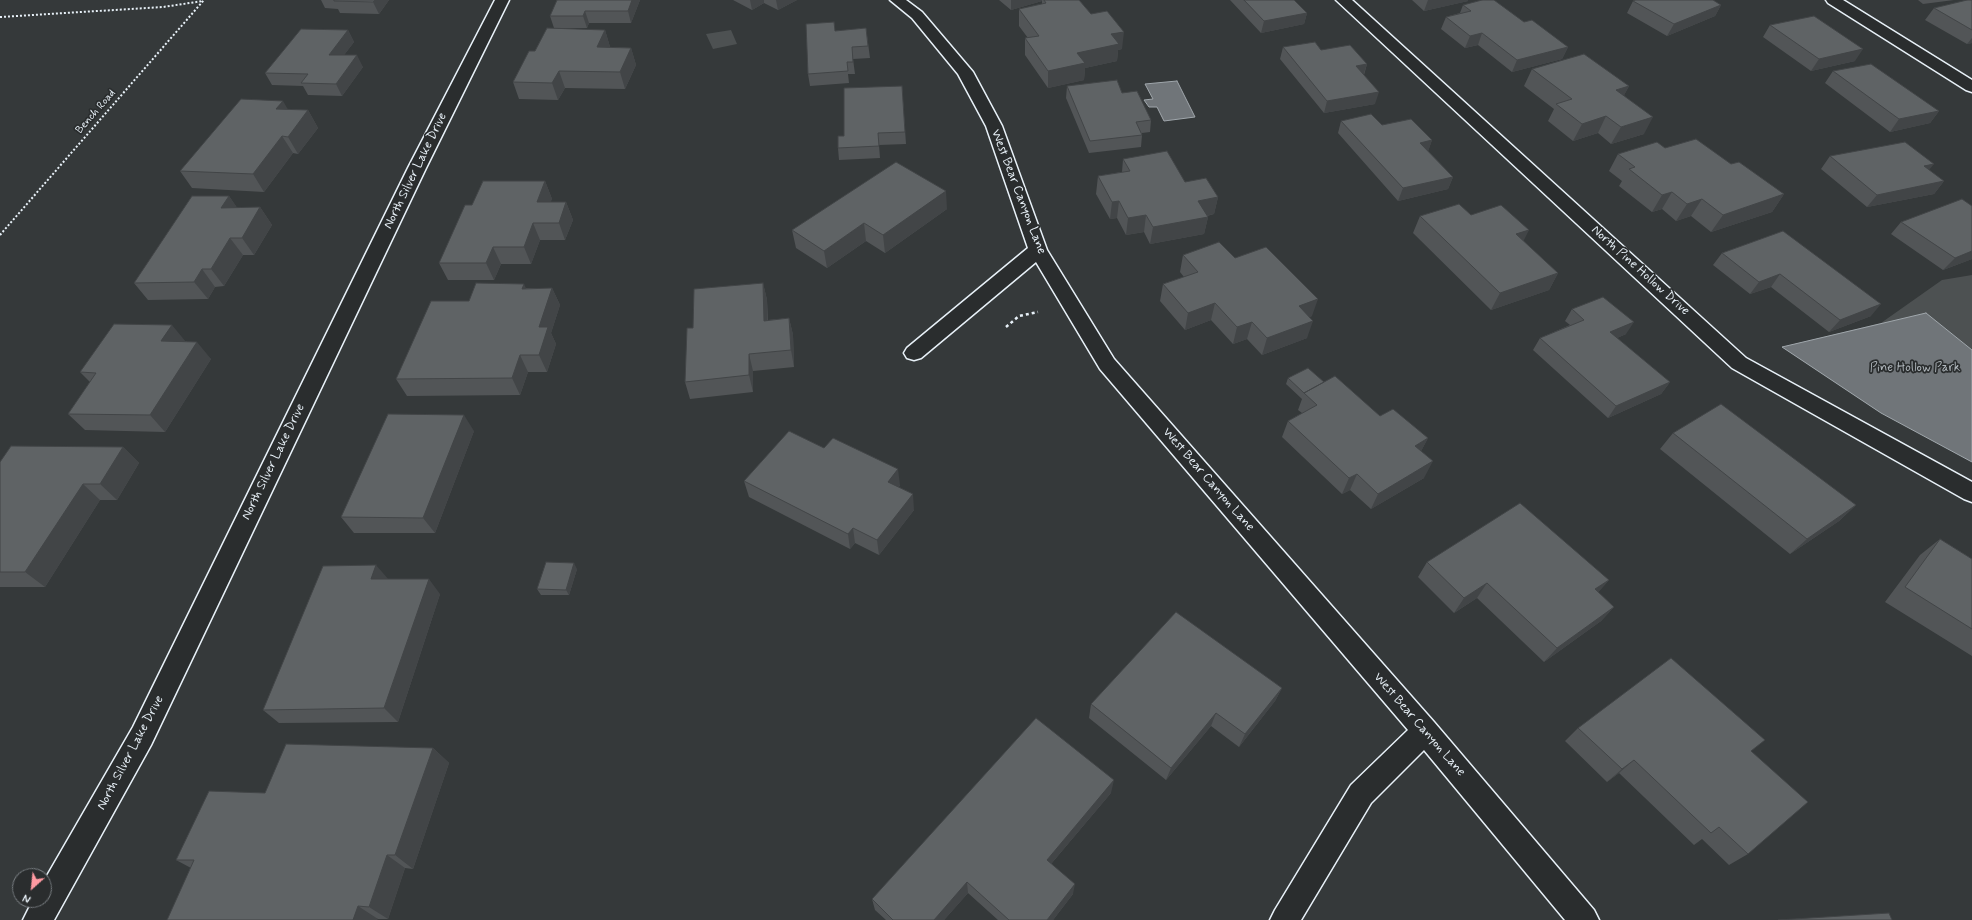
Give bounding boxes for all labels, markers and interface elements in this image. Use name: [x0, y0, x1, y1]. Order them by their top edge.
street label: Bench Road: [73, 87, 119, 137]
street label: North Silver Lake Drive: [381, 110, 451, 232]
street label: West Bear Canyon Lane: [987, 127, 1049, 257]
street label: North Pine Hollow Drive: [1588, 223, 1692, 319]
park label: Pine Hollow Park: [1870, 360, 1960, 376]
street label: North Silver Lake Drive: [239, 401, 309, 523]
street label: West Bear Canyon Lane: [1159, 425, 1257, 535]
street label: West Bear Canyon Lane: [1370, 670, 1468, 780]
street label: North Silver Lake Drive: [94, 693, 168, 813]
north arrow: [12, 868, 52, 908]
text: N: [21, 890, 33, 906]

